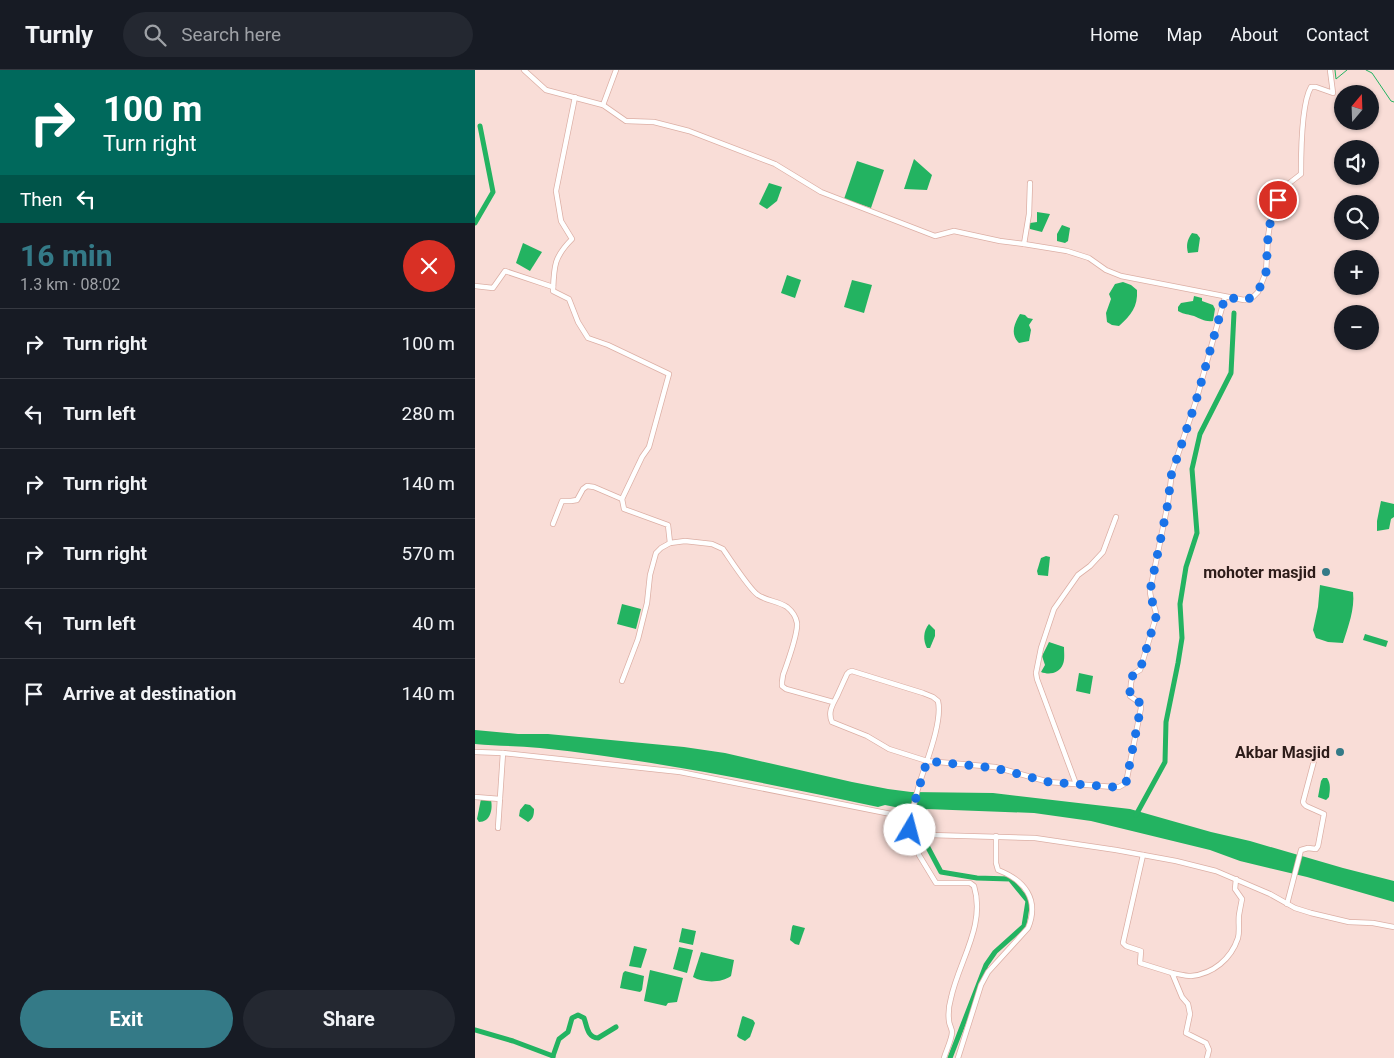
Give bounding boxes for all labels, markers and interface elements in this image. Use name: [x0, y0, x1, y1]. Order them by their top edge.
search box: [123, 12, 473, 57]
text: Turnly: [25, 21, 93, 49]
icon: search: [141, 21, 169, 49]
text: Search here: [181, 23, 281, 46]
text: Home: [1090, 24, 1139, 45]
text: Map: [1167, 24, 1202, 45]
text: About: [1230, 24, 1278, 45]
text: Contact: [1306, 24, 1369, 45]
north arrow: [1334, 85, 1379, 130]
map controls: [1334, 85, 1379, 350]
text: 100 m: [103, 89, 202, 130]
icon: right: [20, 90, 85, 155]
text: Turn right: [103, 131, 197, 156]
button: sound: [1334, 140, 1379, 185]
pin: [1257, 179, 1299, 221]
icon: left: [72, 185, 100, 213]
icon: arrive: [1264, 186, 1292, 214]
text: Then: [20, 188, 62, 211]
button: search: [1334, 195, 1379, 240]
text: 16 min: [20, 238, 113, 273]
button: close: [403, 240, 455, 292]
button: +: [1334, 250, 1379, 295]
text: 1.3 km · 08:02: [20, 275, 120, 294]
button: −: [1334, 305, 1379, 350]
icon: right: [20, 330, 48, 358]
text: Turn right: [63, 332, 147, 355]
text: 100 m: [402, 332, 455, 355]
icon: left: [20, 400, 48, 428]
text: Turn left: [63, 402, 136, 425]
text: 280 m: [402, 402, 455, 425]
icon: right: [20, 470, 48, 498]
text: Turn right: [63, 472, 147, 495]
text: 140 m: [402, 472, 455, 495]
icon: right: [20, 540, 48, 568]
text: Turn right: [63, 542, 147, 565]
text: 570 m: [402, 542, 455, 565]
place label: mohoter masjid: [1203, 563, 1316, 582]
marker: mohoter masjid: [1320, 566, 1332, 578]
icon: left: [20, 610, 48, 638]
text: Turn left: [63, 612, 136, 635]
text: 40 m: [412, 612, 455, 635]
icon: arrive: [20, 680, 48, 708]
text: Arrive at destination: [63, 682, 236, 705]
text: 140 m: [402, 682, 455, 705]
place label: Akbar Masjid: [1235, 743, 1330, 762]
marker: Akbar Masjid: [1334, 746, 1346, 758]
position arrow: [883, 803, 935, 855]
button: Exit: [20, 990, 233, 1048]
button: Share: [243, 990, 455, 1048]

